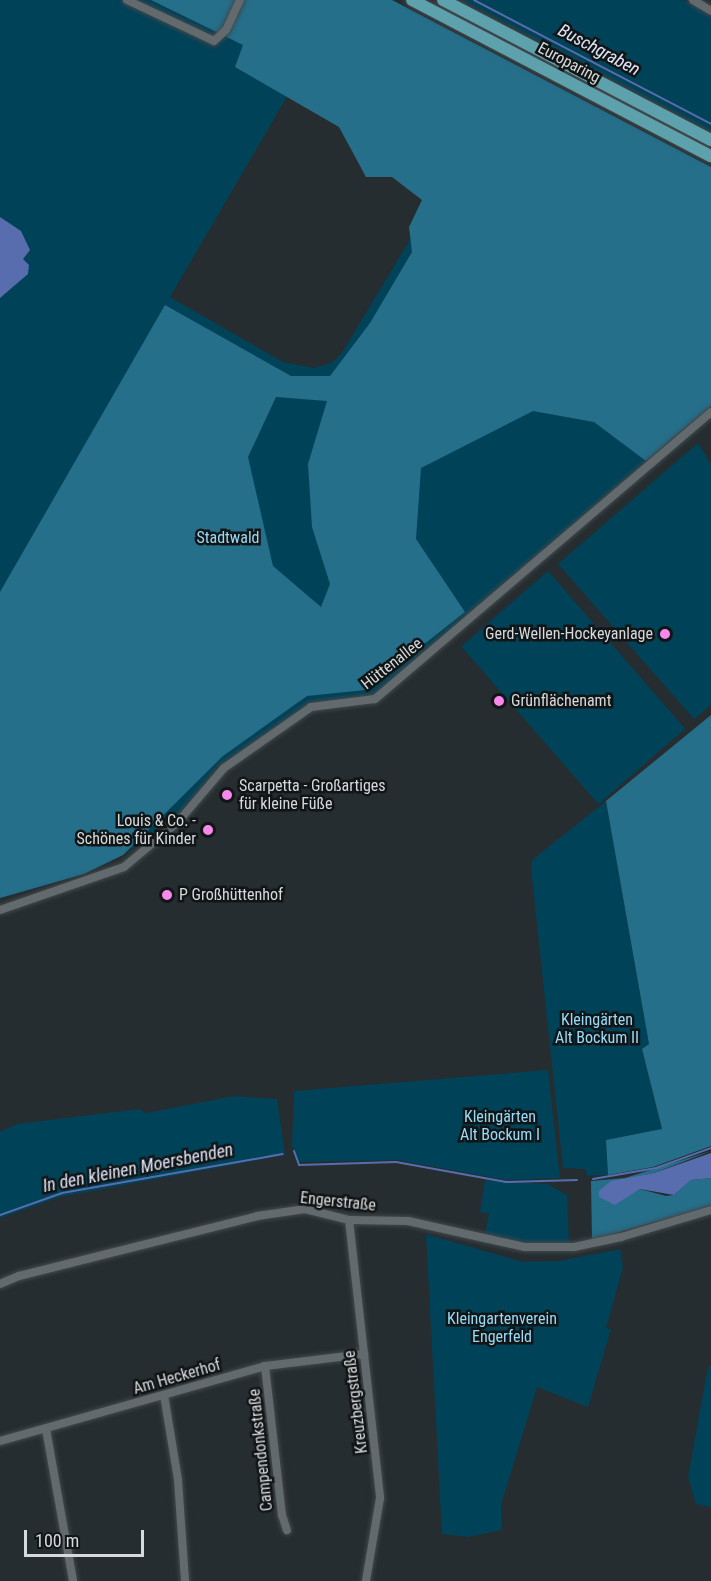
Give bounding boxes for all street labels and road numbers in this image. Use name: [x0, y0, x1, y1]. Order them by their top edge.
street label: Europaring: [534, 39, 604, 87]
street label: Hüttenallee: [358, 634, 426, 694]
street label: Engerstraße: [299, 1188, 377, 1216]
street label: Kreuzbergstraße: [340, 1349, 372, 1455]
street label: Am Heckerhof: [131, 1355, 223, 1399]
street label: Campendonkstraße: [245, 1388, 277, 1512]

